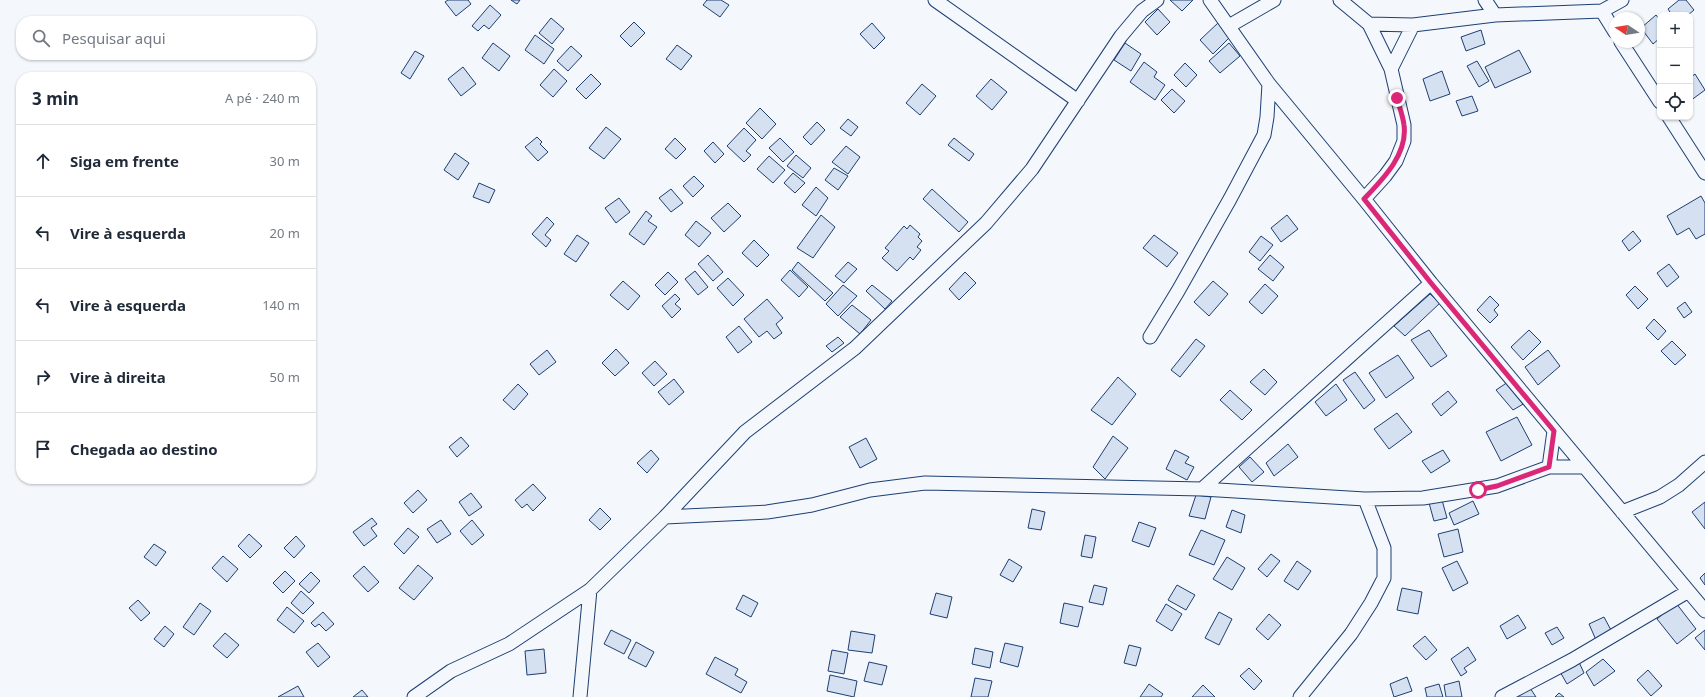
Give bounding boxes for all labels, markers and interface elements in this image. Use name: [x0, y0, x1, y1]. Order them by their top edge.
north arrow: [1609, 12, 1645, 48]
map controls: [1657, 12, 1693, 120]
button: +: [1657, 12, 1693, 48]
search box: [16, 16, 316, 60]
icon: search: [30, 27, 52, 49]
text: Pesquisar aqui: [62, 28, 166, 48]
button: −: [1657, 48, 1693, 84]
button: locate: [1657, 84, 1693, 120]
text: 3 min: [32, 87, 79, 110]
text: A pé · 240 m: [225, 89, 300, 107]
route end: [1388, 89, 1406, 107]
icon: ahead: [32, 150, 54, 172]
text: Siga em frente: [70, 151, 179, 171]
text: 30 m: [270, 152, 300, 170]
icon: left: [32, 222, 54, 244]
text: Vire à esquerda: [70, 223, 186, 243]
text: 20 m: [270, 224, 300, 242]
icon: left: [32, 294, 54, 316]
text: Vire à esquerda: [70, 295, 186, 315]
text: 140 m: [262, 296, 300, 314]
icon: right: [32, 366, 54, 388]
text: Vire à direita: [70, 367, 166, 387]
text: 50 m: [270, 368, 300, 386]
icon: arrive: [32, 438, 54, 460]
text: Chegada ao destino: [70, 439, 218, 459]
route start: [1469, 481, 1487, 499]

